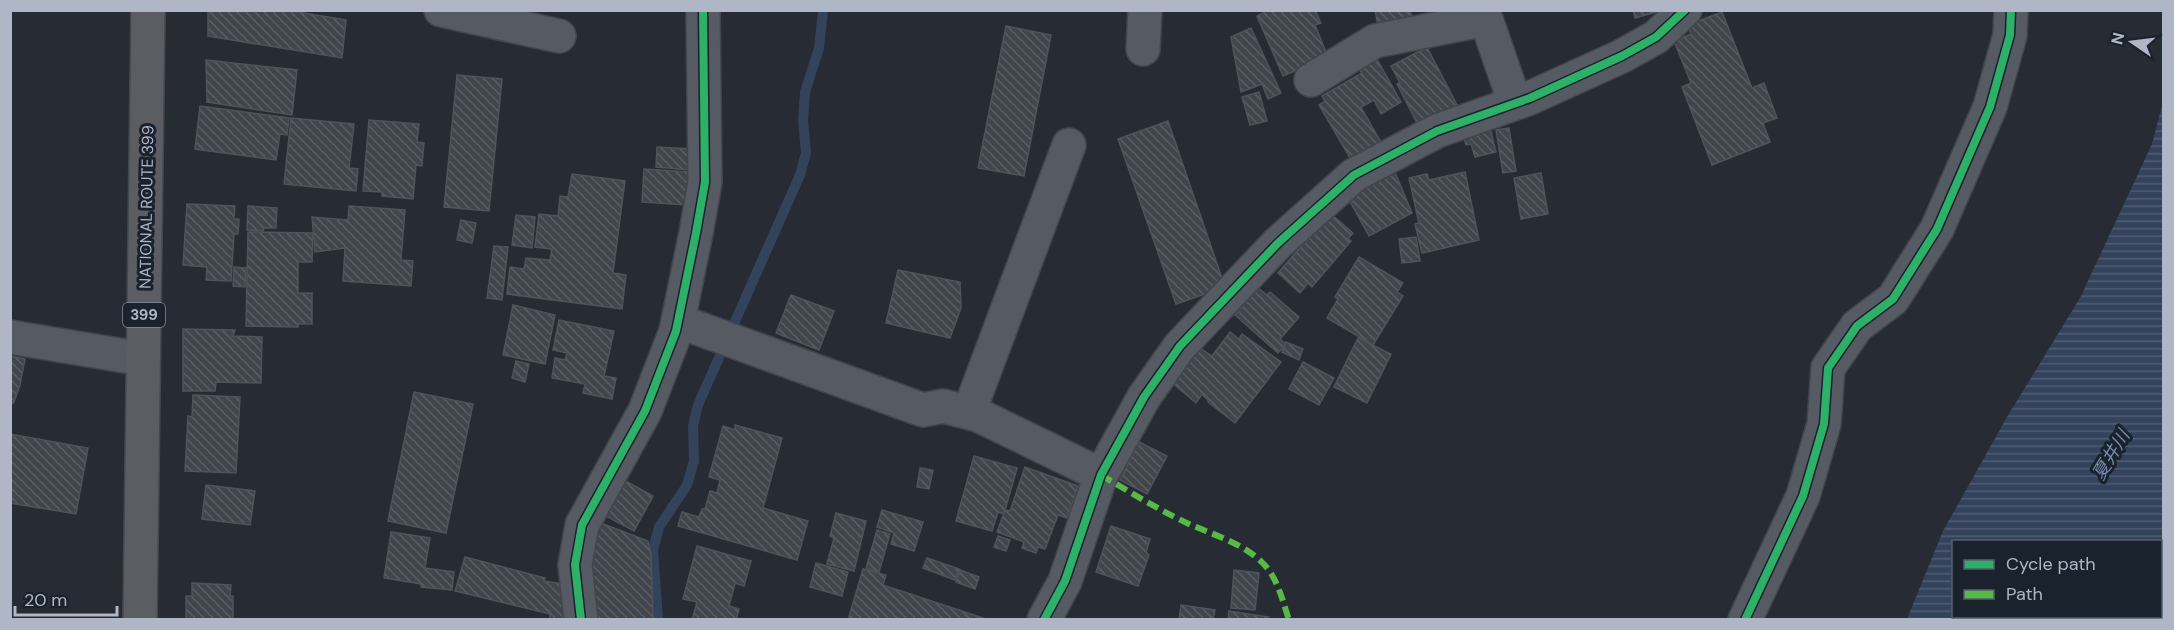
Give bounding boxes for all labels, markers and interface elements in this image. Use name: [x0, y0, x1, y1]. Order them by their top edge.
north arrow: [2102, 12, 2162, 72]
text: N: [2106, 30, 2130, 47]
street label: NATIONAL ROUTE 399: [135, 125, 158, 289]
road number: 399: [123, 303, 165, 327]
water label: 夏井川: [2087, 424, 2136, 484]
legend: [1952, 540, 2162, 618]
text: Cycle path: [2006, 552, 2096, 576]
scale bar: [15, 579, 117, 617]
text: Path: [2006, 582, 2043, 606]
text: 20 m: [24, 588, 67, 612]

